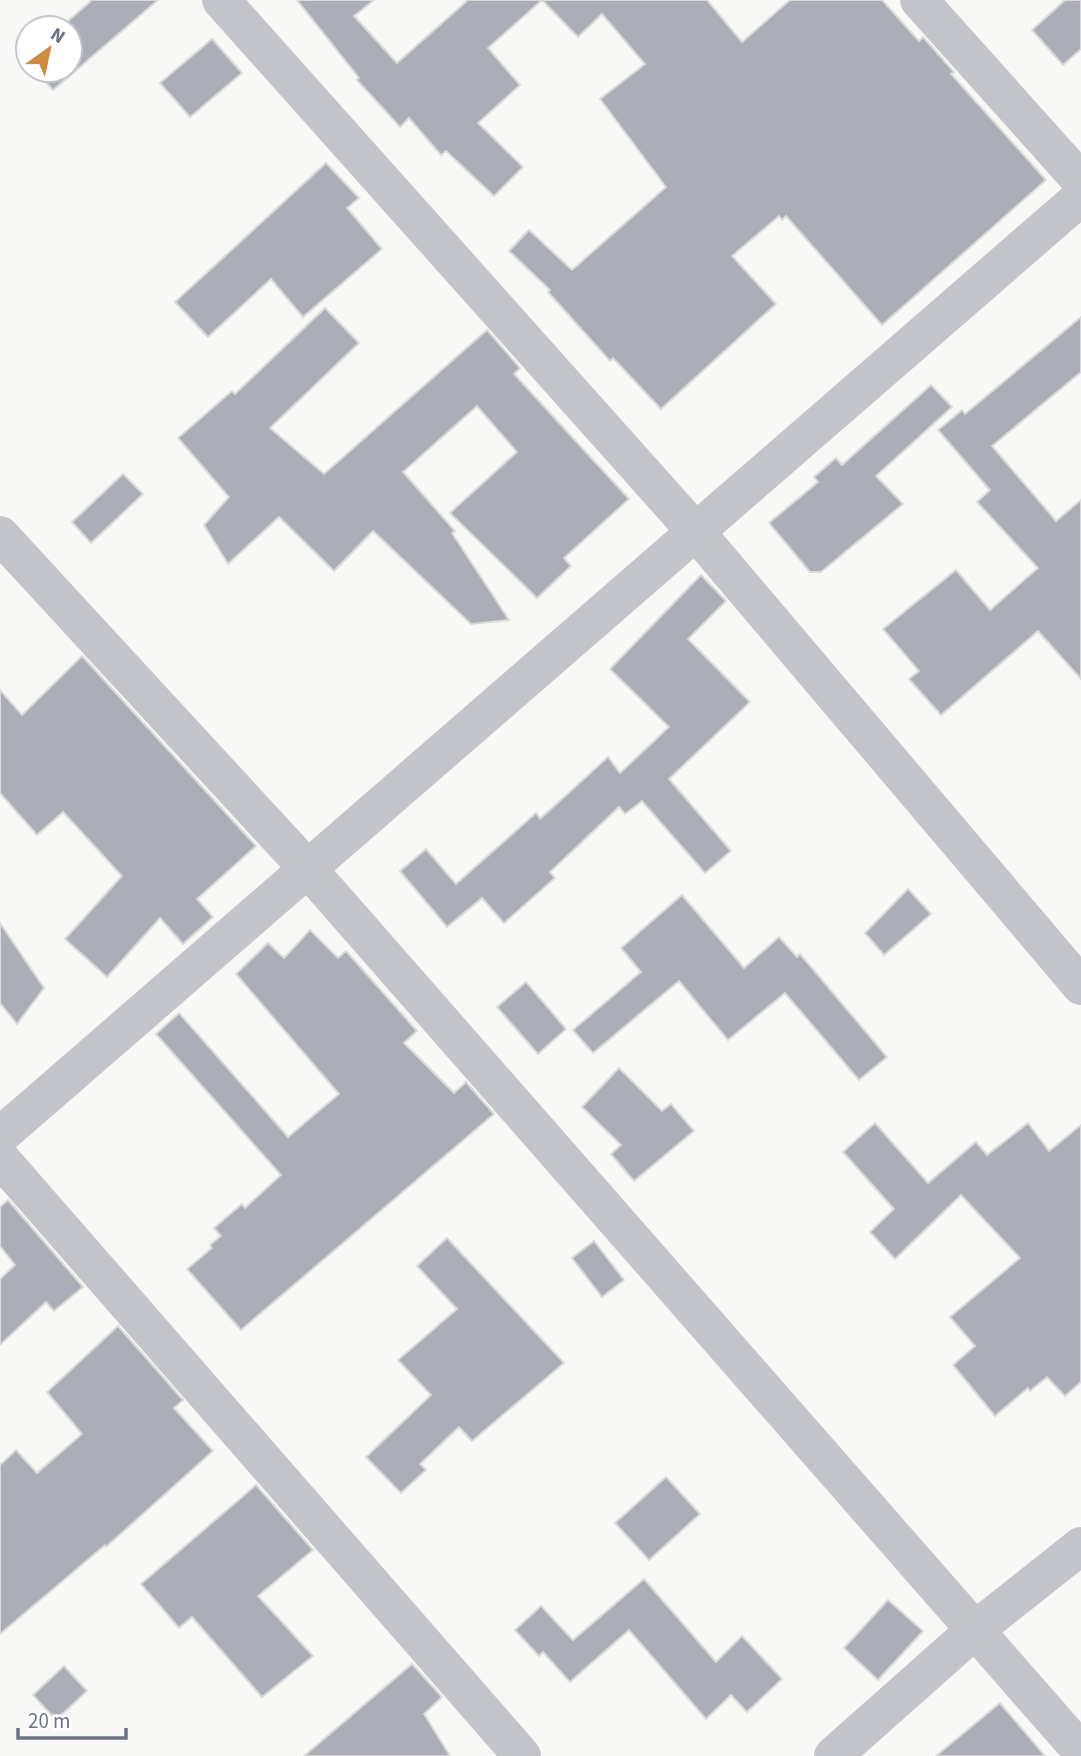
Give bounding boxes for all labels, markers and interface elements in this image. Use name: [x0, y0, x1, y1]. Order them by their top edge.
north arrow: [14, 14, 84, 84]
text: N: [45, 21, 70, 51]
scale bar: [18, 1696, 126, 1740]
text: 20 m: [28, 1706, 70, 1736]

